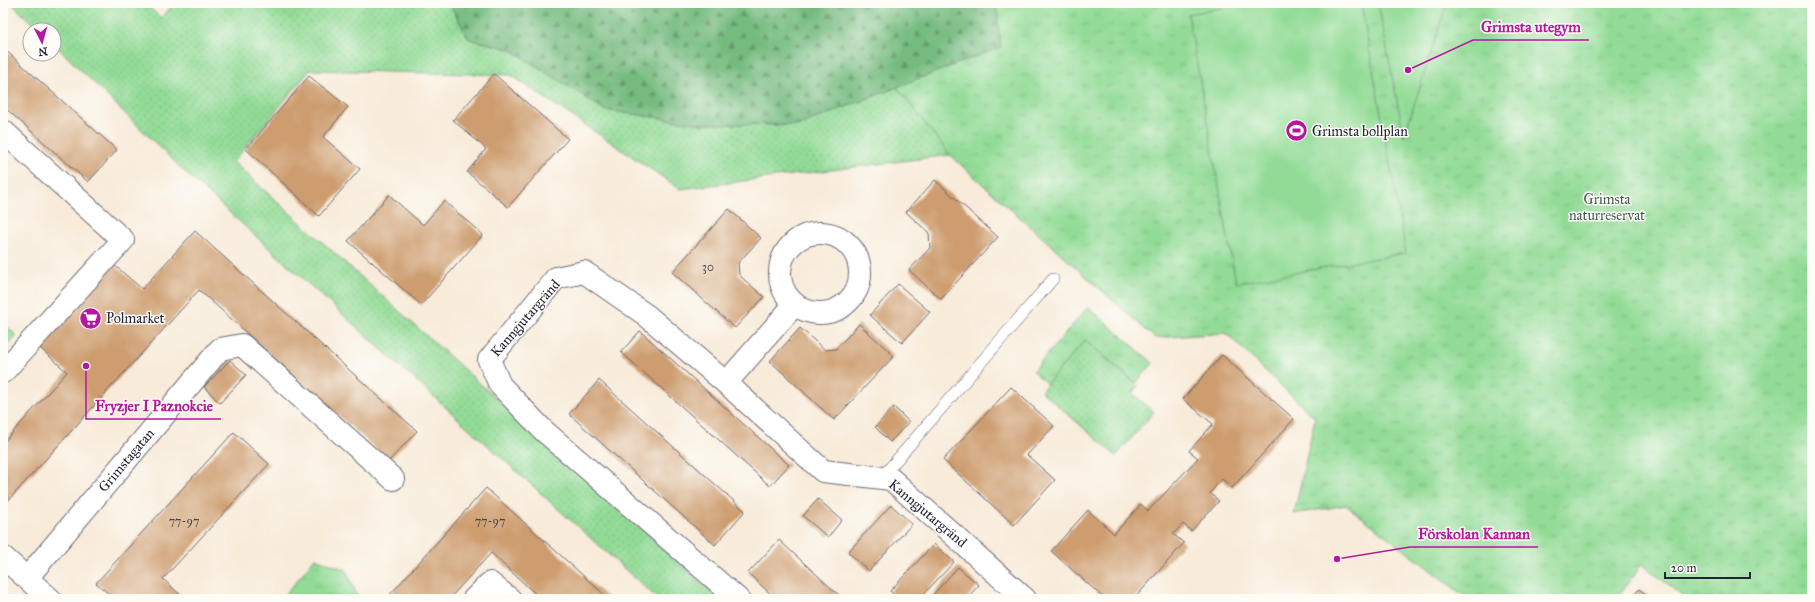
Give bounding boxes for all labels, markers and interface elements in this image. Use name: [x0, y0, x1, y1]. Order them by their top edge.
callout: Grimsta utegym: [1473, 13, 1589, 40]
text: Grimsta utegym: [1481, 18, 1581, 37]
north arrow: [22, 22, 62, 62]
text: N: [37, 44, 48, 58]
sports icon: Grimsta bollplan: [1283, 118, 1309, 144]
place label: Grimsta bollplan: [1312, 123, 1408, 140]
park label: Grimsta naturreservat: [1569, 191, 1645, 224]
house number: 30: [702, 260, 714, 274]
street label: Kanngjutargränd: [487, 276, 564, 360]
supermarket icon: Polmarket: [77, 305, 103, 331]
place label: Polmarket: [106, 310, 165, 327]
callout: Fryzjer I Paznokcie: [86, 392, 221, 419]
text: Fryzjer I Paznokcie: [95, 397, 214, 416]
street label: Grimstagatan: [95, 425, 158, 496]
street label: Kanngjutargränd: [885, 476, 970, 551]
house number: 77-97: [169, 514, 199, 528]
house number: 77-97: [475, 514, 505, 528]
callout: Förskolan Kannan: [1410, 520, 1538, 547]
text: Förskolan Kannan: [1418, 525, 1531, 543]
scale bar: [1665, 554, 1750, 580]
text: 20 m: [1671, 561, 1697, 575]

